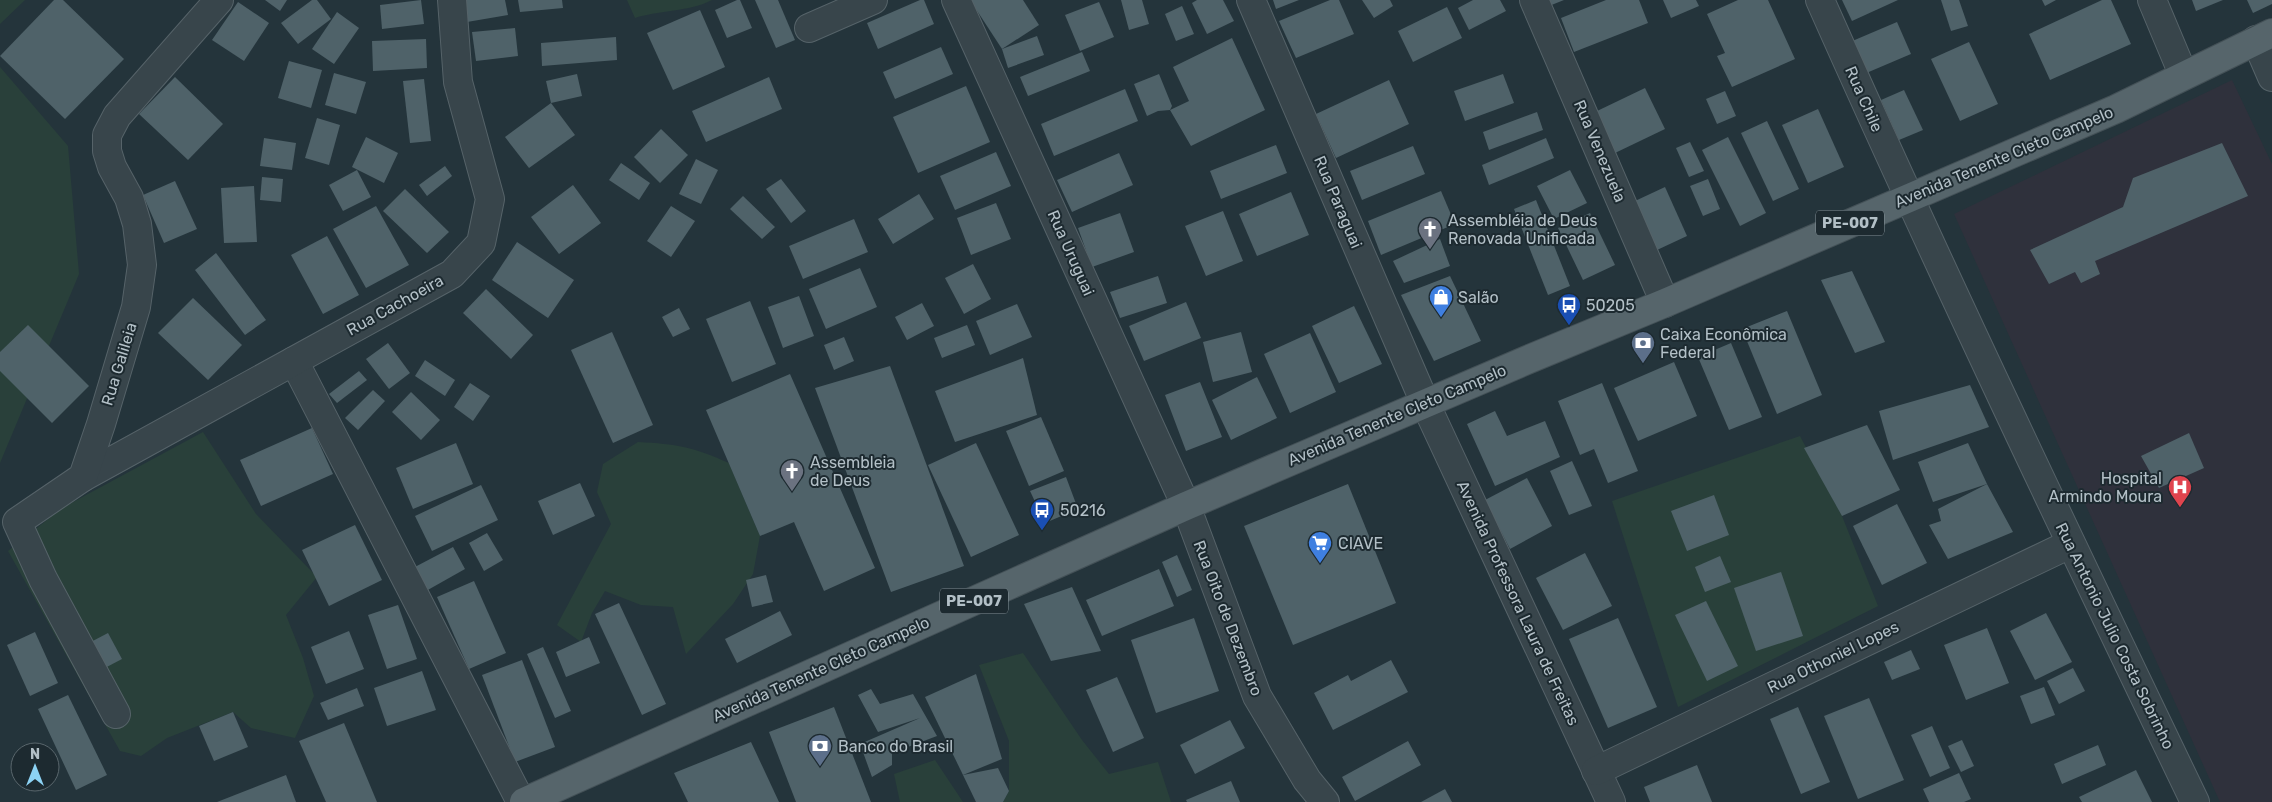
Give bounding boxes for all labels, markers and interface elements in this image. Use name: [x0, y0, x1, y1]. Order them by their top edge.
street label: Rua Chile: [1841, 63, 1887, 135]
street label: Rua Venezuela: [1570, 97, 1630, 205]
street label: Avenida Tenente Cleto Campelo: [1892, 102, 2116, 212]
street label: Rua Paraguai: [1310, 153, 1366, 251]
street label: Rua Uruguai: [1044, 207, 1098, 299]
road number: PE-007: [1816, 210, 1884, 236]
place label: Assembléia de Deus Renovada Unificada: [1448, 211, 1597, 248]
church icon: Assembléia de Deus Renovada Unificada: [1417, 216, 1443, 250]
street label: Rua Cachoeira: [343, 271, 447, 339]
shop icon: Salão: [1428, 284, 1454, 318]
place label: Salão: [1458, 288, 1499, 307]
bus stop icon: 50205: [1556, 292, 1582, 326]
place label: 50205: [1586, 296, 1635, 315]
street label: Rua Galileia: [97, 320, 141, 408]
place label: Caixa Econômica Federal: [1660, 325, 1787, 362]
bank icon: Caixa Econômica Federal: [1630, 330, 1656, 364]
street label: Avenida Tenente Cleto Campelo: [1285, 360, 1509, 470]
place label: Assembleia de Deus: [810, 453, 895, 490]
church icon: Assembleia de Deus: [779, 458, 805, 492]
place label: Hospital Armindo Moura: [2048, 469, 2162, 506]
hospital icon: Hospital Armindo Moura: [2167, 474, 2193, 508]
street label: Avenida Professora Laura de Freitas: [1453, 478, 1583, 728]
bus stop icon: 50216: [1029, 497, 1055, 531]
place label: 50216: [1060, 501, 1106, 520]
street label: Rua Antonio Julio Costa Sobrinho: [2052, 520, 2178, 752]
supermarket icon: CIAVE: [1307, 530, 1333, 564]
place label: CIAVE: [1338, 534, 1383, 553]
street label: Rua Oito de Dezembro: [1190, 538, 1266, 698]
road number: PE-007: [940, 588, 1008, 614]
street label: Avenida Tenente Cleto Campelo: [710, 612, 932, 726]
street label: Rua Othoniel Lopes: [1764, 617, 1902, 697]
bank icon: Banco do Brasil: [807, 733, 833, 767]
place label: Banco do Brasil: [838, 737, 953, 756]
north arrow: [10, 742, 60, 792]
text: N: [30, 746, 40, 763]

